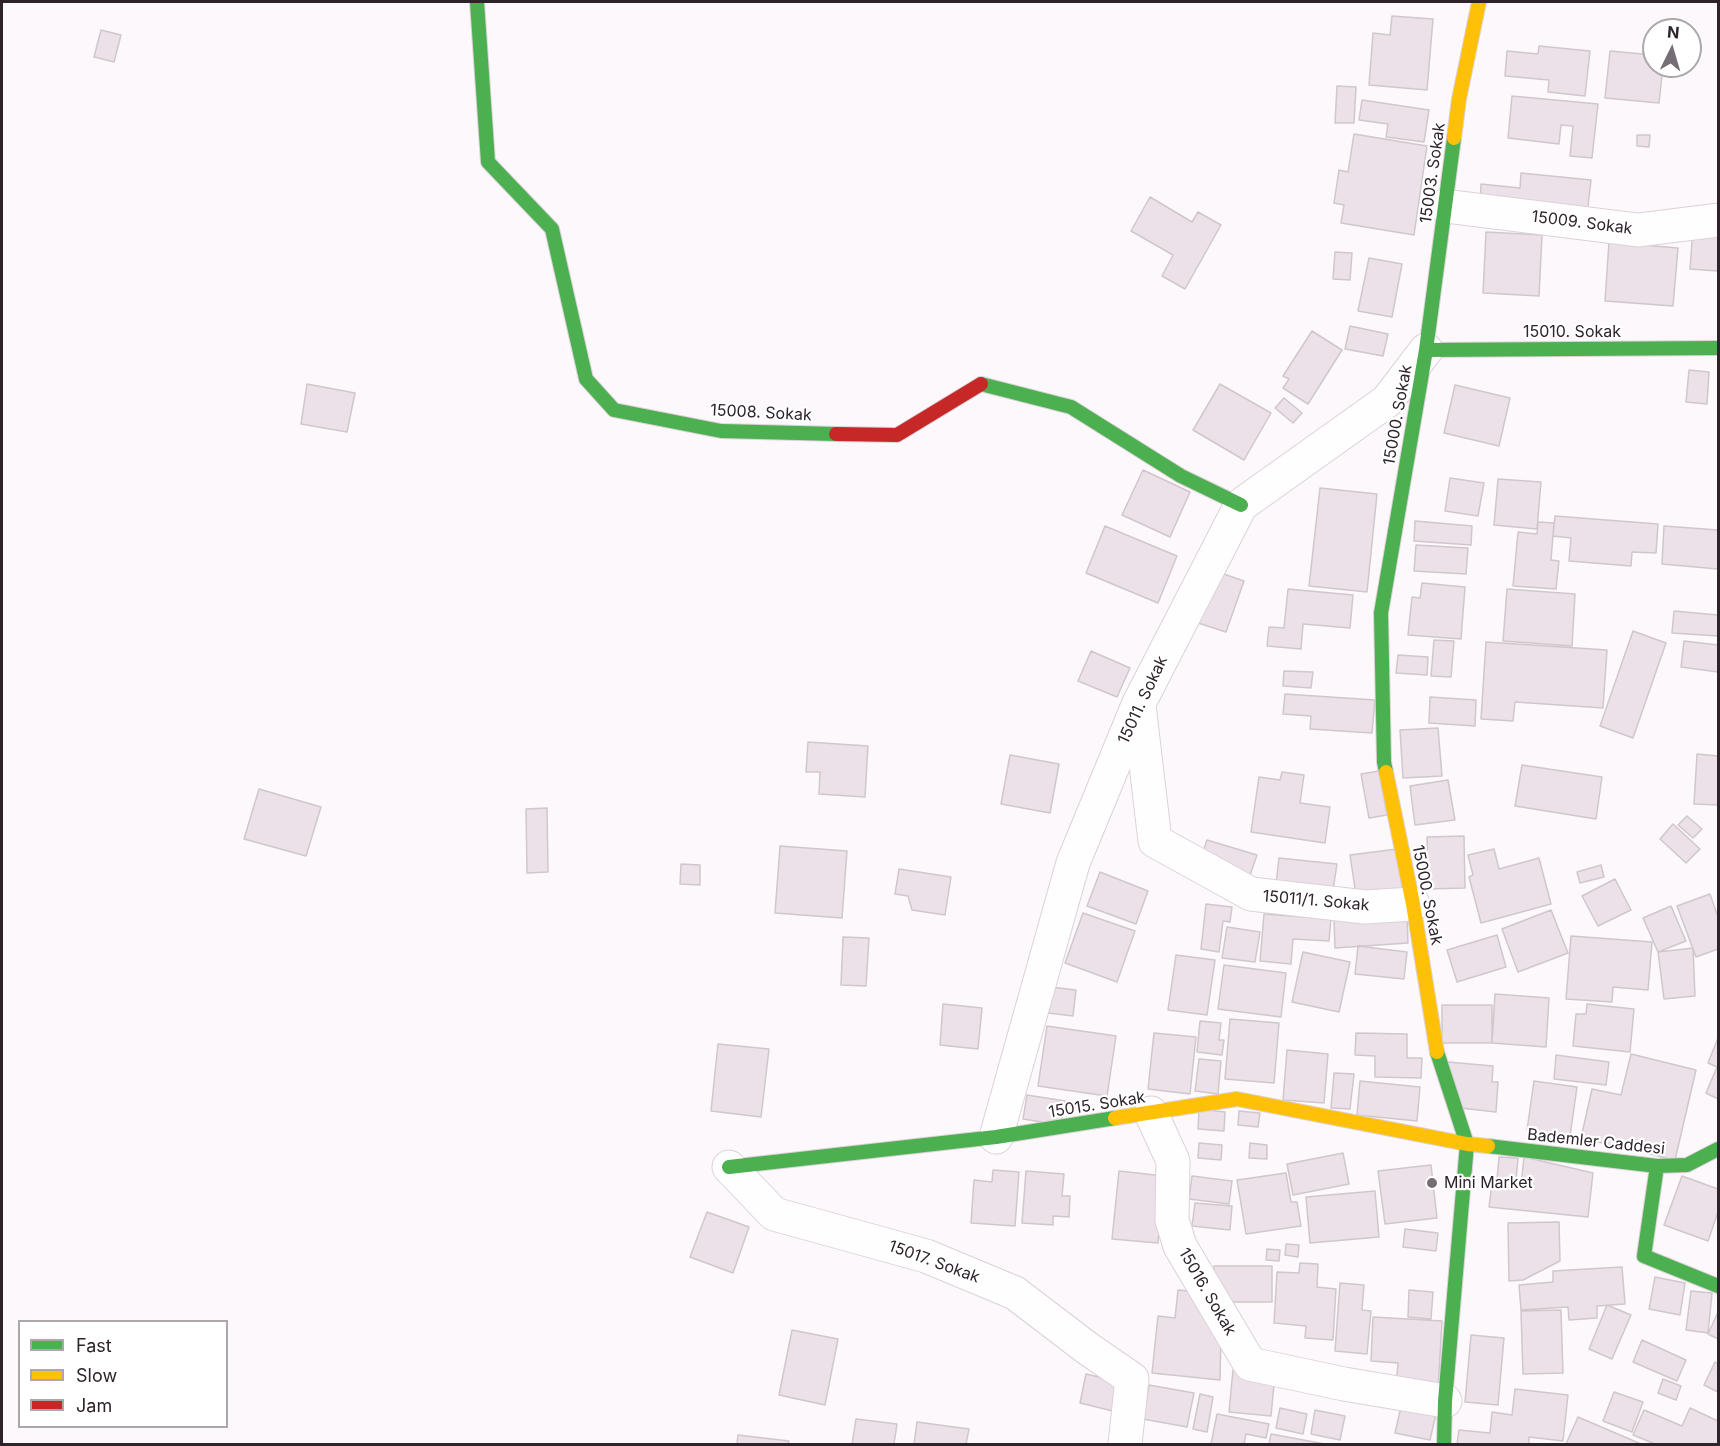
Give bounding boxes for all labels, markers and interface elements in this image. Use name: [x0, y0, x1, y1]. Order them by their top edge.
north arrow: [1642, 18, 1702, 78]
text: N: [1666, 22, 1680, 43]
street label: 15003. Sokak: [1416, 121, 1450, 225]
street label: 15009. Sokak: [1530, 207, 1634, 239]
street label: 15010. Sokak: [1523, 322, 1621, 342]
street label: 15000. Sokak: [1380, 363, 1416, 467]
street label: 15008. Sokak: [710, 401, 812, 425]
street label: 15011. Sokak: [1114, 653, 1172, 747]
street label: 15000. Sokak: [1408, 843, 1446, 947]
street label: 15011/1. Sokak: [1262, 887, 1370, 915]
street label: 15015. Sokak: [1047, 1088, 1147, 1122]
street label: Bademler Caddesi: [1526, 1125, 1666, 1159]
place label: Mini Market: [1444, 1173, 1533, 1193]
marker: Mini Market: [1425, 1176, 1439, 1190]
street label: 15017. Sokak: [886, 1237, 982, 1287]
street label: 15016. Sokak: [1174, 1245, 1240, 1339]
legend: [18, 1320, 228, 1428]
text: Fast: [76, 1335, 112, 1356]
text: Slow: [76, 1365, 117, 1386]
text: Jam: [76, 1395, 112, 1416]

